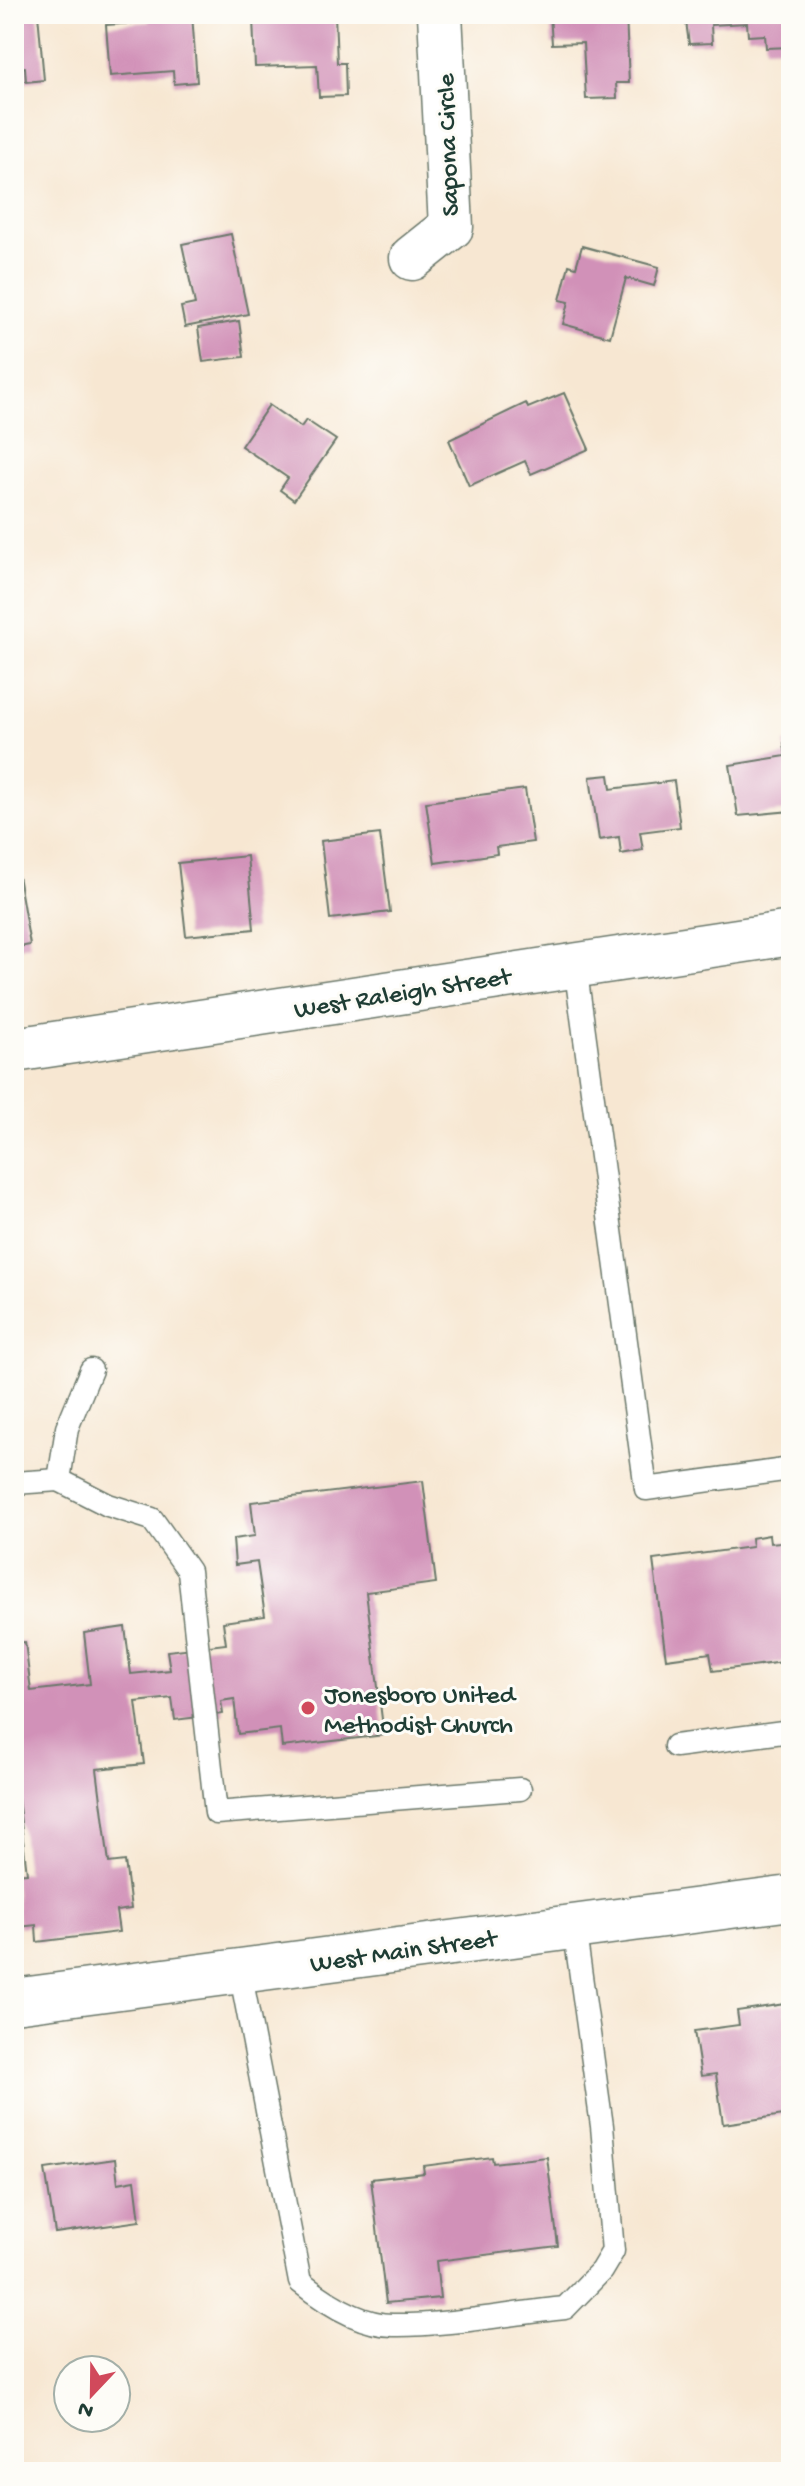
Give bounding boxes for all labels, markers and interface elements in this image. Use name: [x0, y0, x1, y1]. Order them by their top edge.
street label: Sapona Circle: [432, 72, 468, 217]
street label: West Raleigh Street: [292, 963, 516, 1028]
place label: Jonesboro United Methodist Church: [324, 1682, 517, 1743]
marker: Jonesboro United Methodist Church: [299, 1699, 317, 1717]
street label: West Main Street: [308, 1925, 501, 1982]
north arrow: [52, 2354, 132, 2434]
text: N: [74, 2394, 98, 2424]

